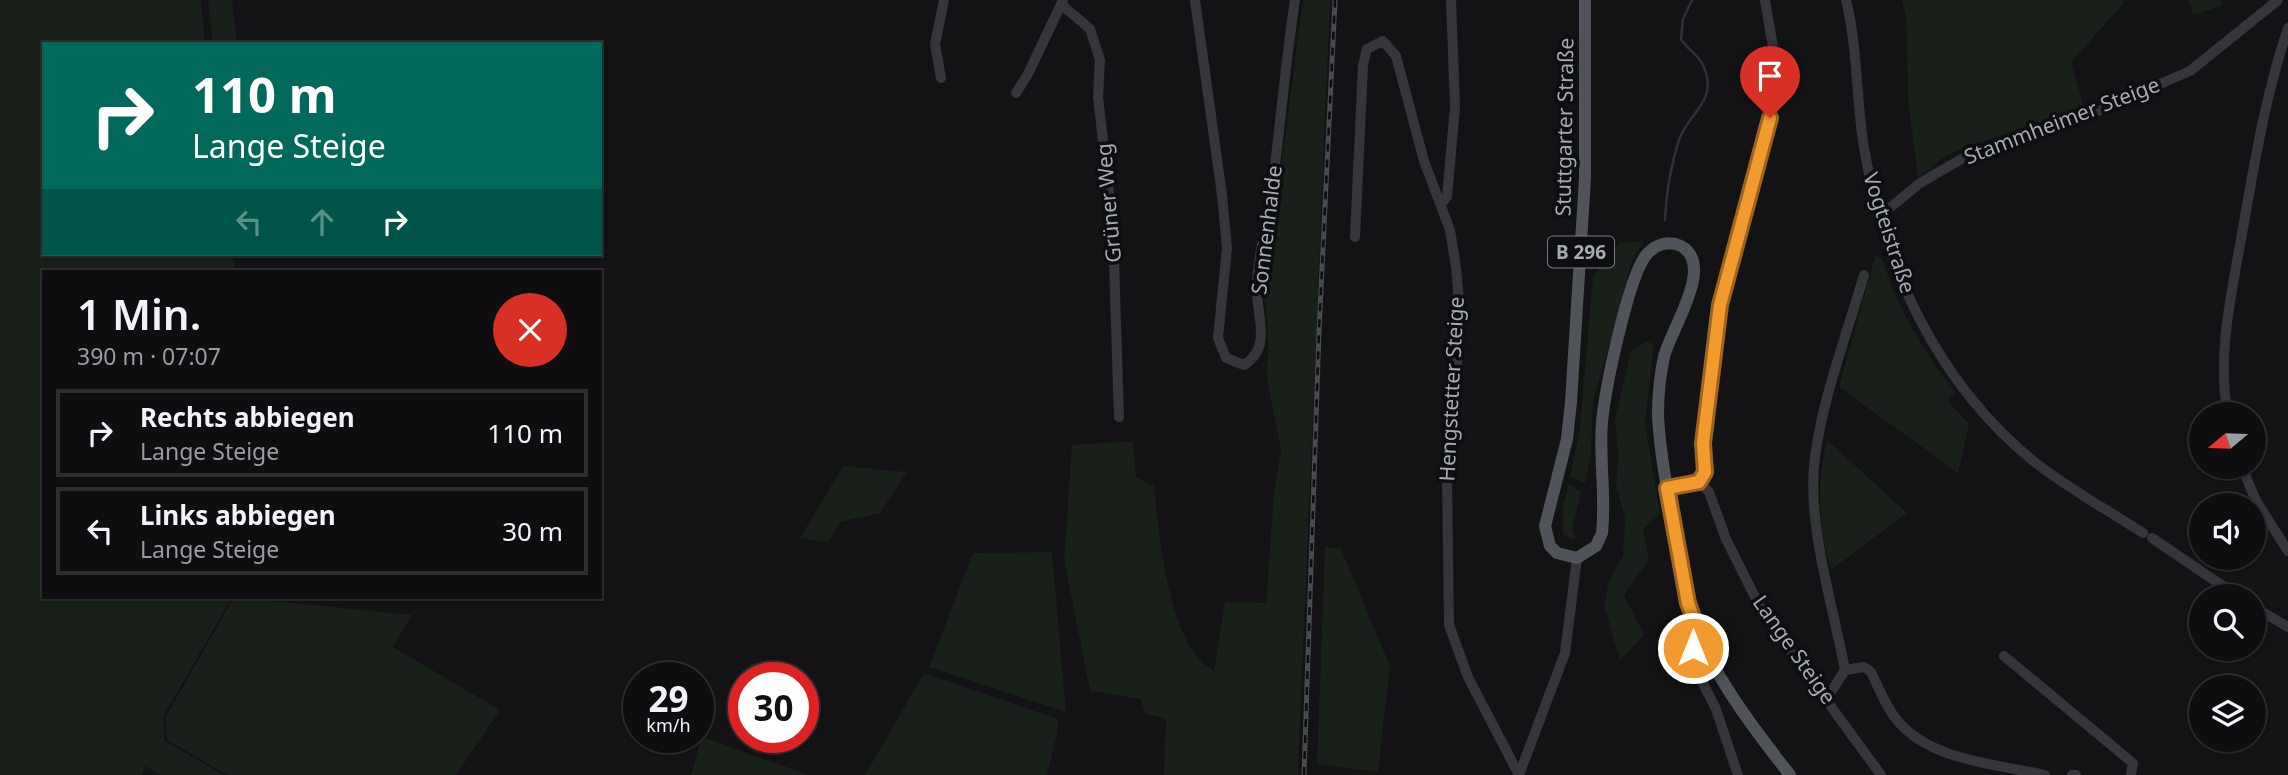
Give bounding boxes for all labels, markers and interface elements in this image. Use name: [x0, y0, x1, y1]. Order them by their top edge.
street label: Stuttgarter Straße: [1548, 38, 1580, 216]
pin: [1740, 46, 1800, 118]
icon: arrive: [1751, 57, 1789, 95]
text: 110 m: [192, 61, 337, 127]
icon: right: [77, 70, 168, 161]
street label: Stammheimer Steige: [1960, 70, 2163, 170]
text: Lange Steige: [192, 124, 386, 167]
street label: Grüner Weg: [1089, 142, 1127, 264]
street label: Sonnenhalde: [1244, 164, 1288, 296]
street label: Vogteistraße: [1857, 169, 1923, 297]
icon: left: [230, 203, 268, 241]
icon: ahead: [303, 203, 341, 241]
icon: right: [376, 203, 414, 241]
road number: B 296: [1548, 236, 1614, 268]
text: 1 Min.: [77, 285, 201, 342]
button: close: [493, 293, 567, 367]
street label: Hengstetter Steige: [1432, 296, 1470, 482]
text: 390 m · 07:07: [77, 340, 221, 372]
text: Rechts abbiegen: [140, 399, 355, 435]
north arrow: [2189, 402, 2266, 480]
map controls: [2189, 402, 2266, 752]
icon: right: [81, 414, 119, 452]
text: 110 m: [487, 415, 563, 451]
text: Lange Steige: [140, 435, 279, 467]
button: sound: [2189, 493, 2266, 570]
text: Links abbiegen: [140, 497, 336, 533]
icon: left: [81, 512, 119, 550]
text: 30 m: [502, 513, 563, 549]
text: Lange Steige: [140, 533, 279, 565]
button: search: [2189, 584, 2266, 661]
street label: Lange Steige: [1747, 589, 1843, 710]
position arrow: [1656, 611, 1730, 685]
speed limit sign: 30: [728, 662, 819, 753]
text: 29: [648, 675, 689, 722]
button: layers: [2189, 675, 2266, 752]
text: km/h: [646, 713, 691, 737]

